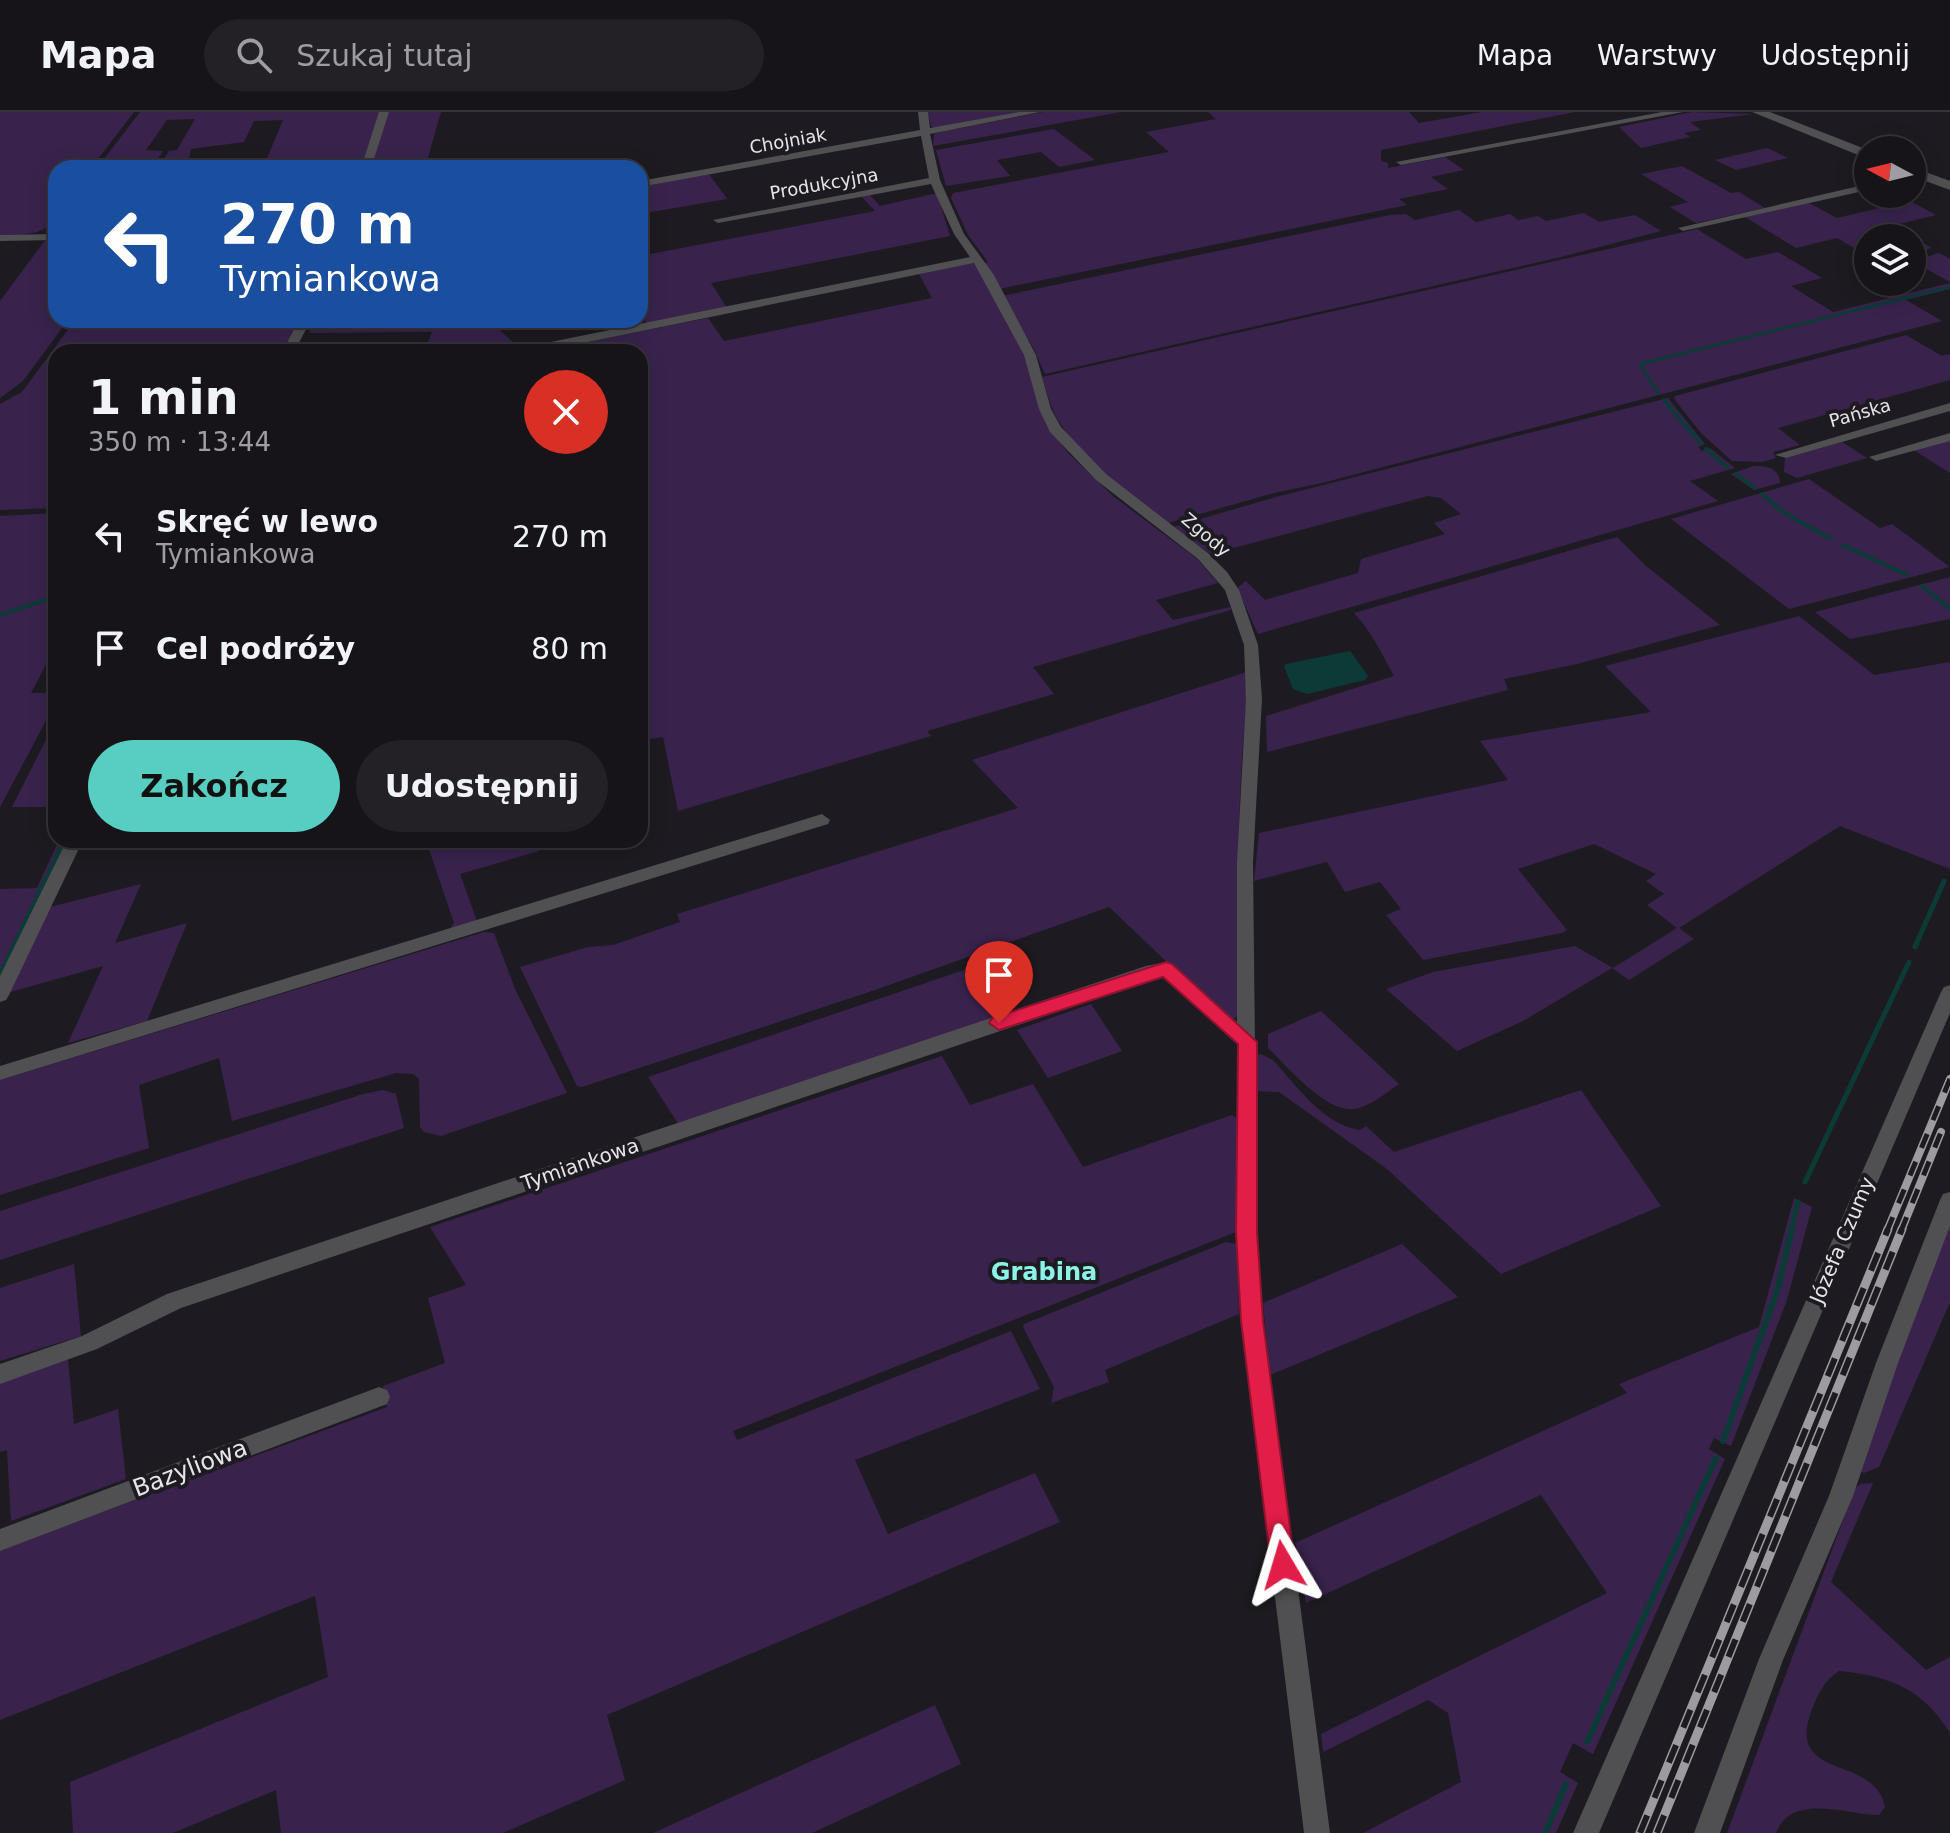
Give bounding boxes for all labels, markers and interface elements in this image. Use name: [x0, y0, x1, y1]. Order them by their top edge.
search box: [204, 19, 764, 91]
text: Mapa: [40, 33, 156, 77]
icon: search: [232, 33, 276, 77]
text: Szukaj tutaj: [296, 38, 472, 73]
text: Mapa: [1477, 39, 1553, 72]
text: Warstwy: [1597, 39, 1717, 72]
text: Udostępnij: [1761, 39, 1910, 72]
street label: Chojniak: [748, 123, 829, 158]
north arrow: [1854, 136, 1926, 208]
map controls: [1854, 136, 1926, 296]
street label: Produkcyjna: [768, 164, 880, 203]
text: 270 m: [220, 191, 415, 256]
icon: left: [88, 192, 192, 296]
button: layers: [1854, 224, 1926, 296]
text: Tymiankowa: [220, 258, 441, 299]
text: 1 min: [88, 369, 239, 425]
button: close: [524, 370, 608, 454]
street label: Pańska: [1827, 394, 1893, 431]
text: 350 m · 13:44: [88, 427, 271, 457]
text: Skręć w lewo: [156, 504, 378, 539]
street label: Zgody: [1178, 508, 1235, 561]
icon: left: [88, 514, 132, 558]
text: 270 m: [512, 519, 608, 554]
text: Tymiankowa: [156, 539, 315, 569]
icon: arrive: [88, 626, 132, 670]
text: Cel podróży: [156, 631, 355, 666]
text: 80 m: [531, 631, 608, 666]
button: Zakończ: [88, 740, 340, 832]
button: Udostępnij: [356, 740, 608, 832]
pin: [965, 941, 1033, 1023]
icon: arrive: [977, 953, 1021, 997]
street label: Tymiankowa: [517, 1133, 642, 1196]
street label: Józefa Czumy: [1804, 1173, 1879, 1309]
district label: Grabina: [991, 1258, 1097, 1286]
street label: Bazyliowa: [129, 1433, 251, 1503]
position arrow: [1241, 1523, 1325, 1607]

